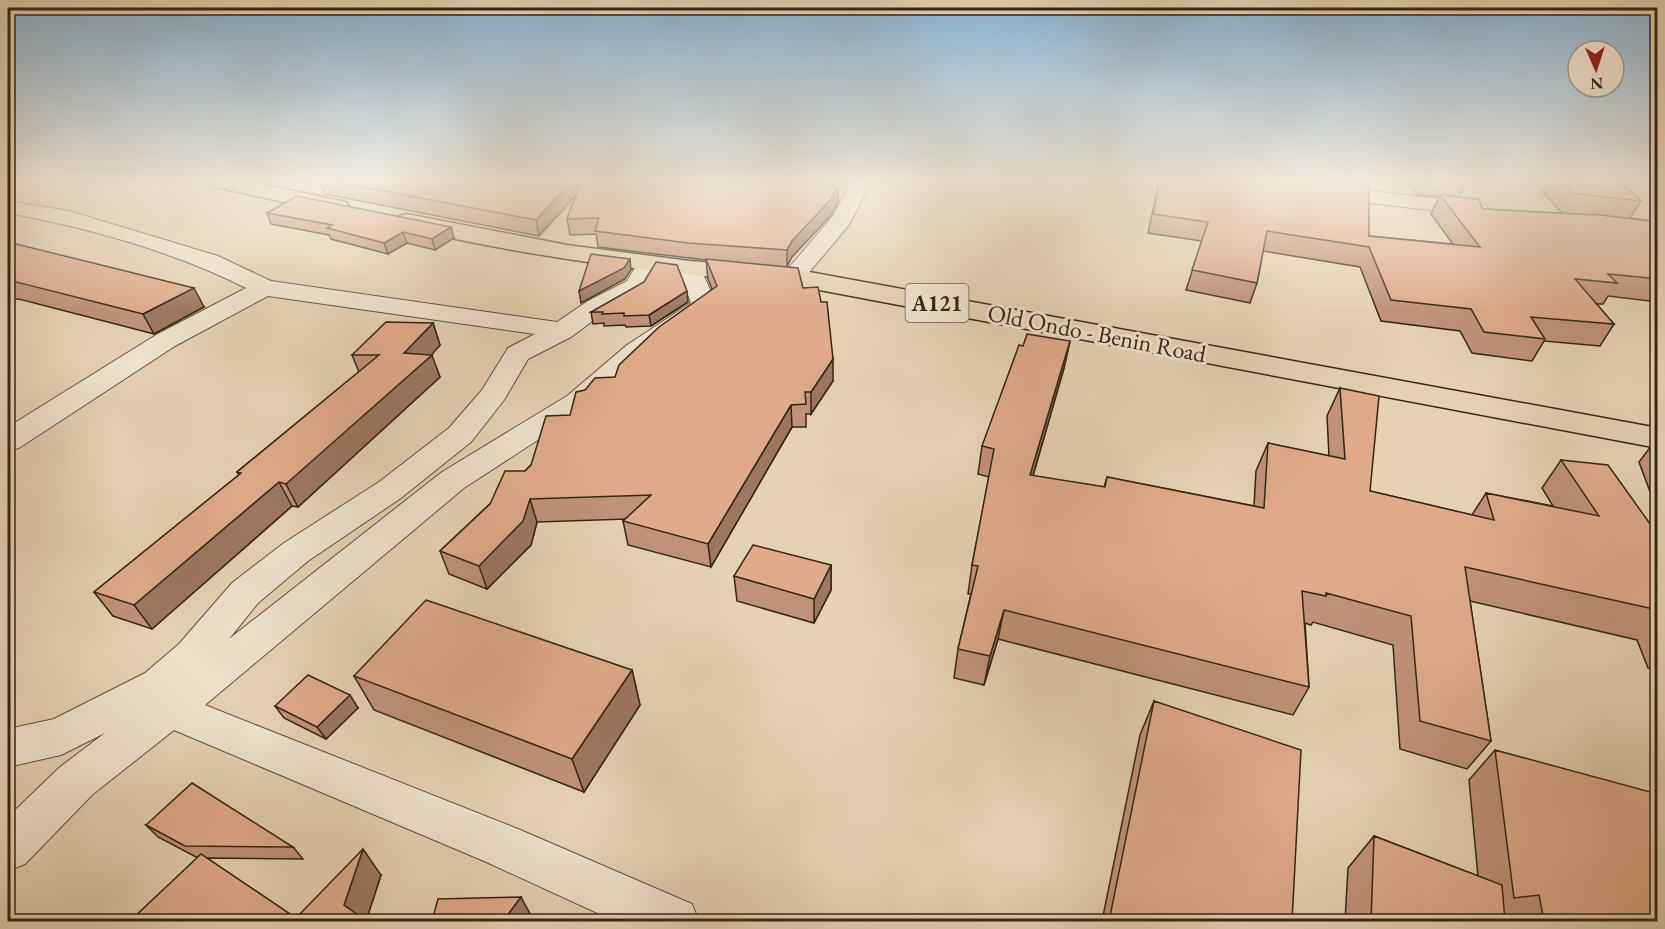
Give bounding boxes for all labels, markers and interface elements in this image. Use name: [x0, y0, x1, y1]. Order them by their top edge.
north arrow: [1566, 39, 1626, 99]
text: N: [1590, 73, 1604, 94]
road number: A121: [906, 284, 968, 322]
street label: Old Ondo - Benin Road: [985, 297, 1210, 370]

